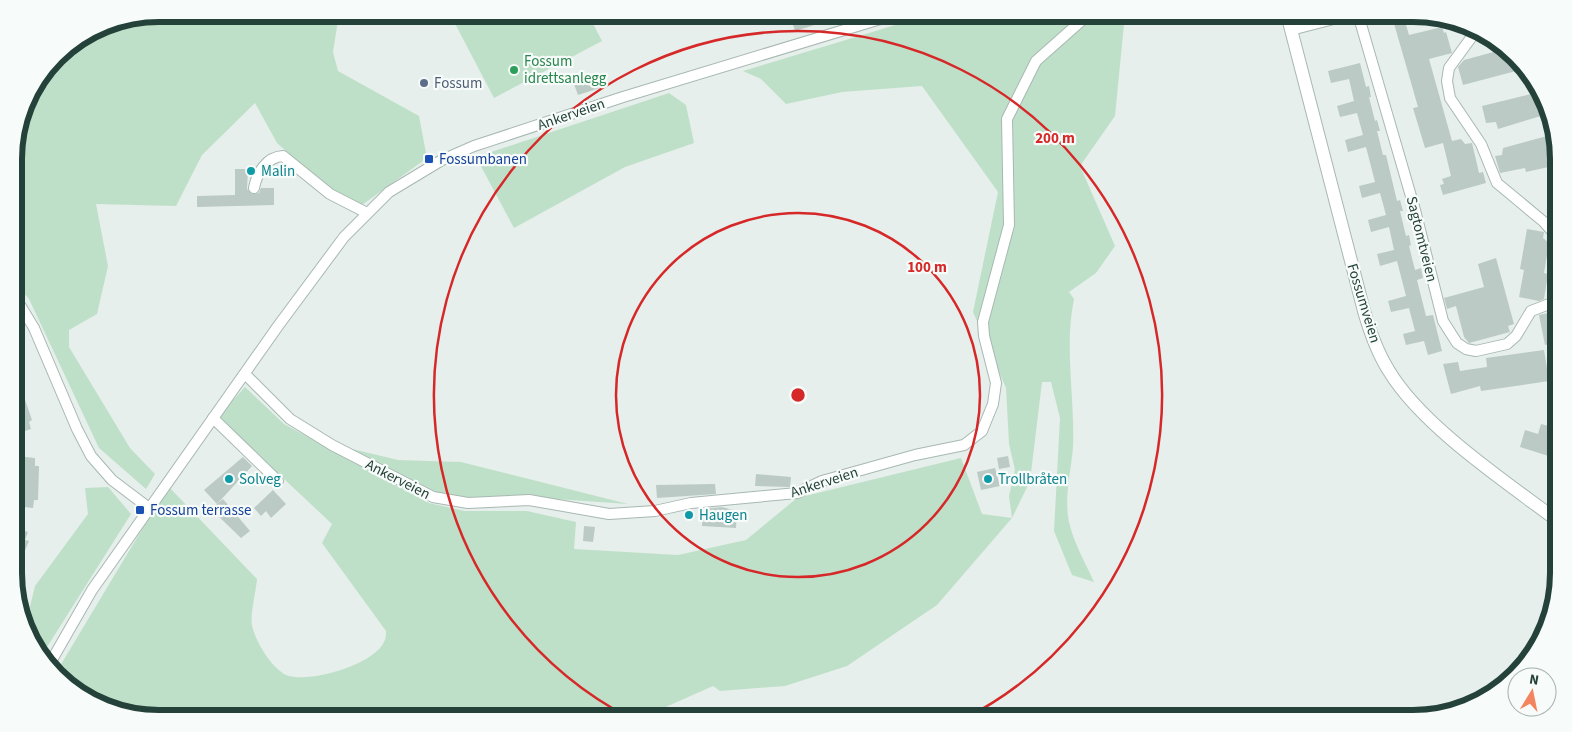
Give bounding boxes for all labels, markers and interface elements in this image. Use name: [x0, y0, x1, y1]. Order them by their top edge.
place label: Fossum idrettsanlegg: [524, 51, 607, 89]
marker: Fossum idrettsanlegg: [508, 64, 520, 76]
place label: Fossum: [434, 73, 482, 94]
marker: Fossum: [418, 77, 430, 89]
street label: Ankerveien: [535, 93, 608, 136]
text: 200 m: [1035, 128, 1075, 149]
place label: Fossumbanen: [439, 149, 527, 170]
marker: Fossumbanen: [423, 153, 435, 165]
place label: Malin: [261, 161, 295, 182]
marker: Malin: [245, 165, 257, 177]
street label: Sagtomtveien: [1401, 194, 1442, 284]
text: 100 m: [907, 257, 947, 278]
street label: Fossumveien: [1341, 261, 1386, 346]
centre of rings: [789, 386, 807, 404]
street label: Ankerveien: [362, 454, 434, 505]
street label: Ankerveien: [787, 462, 861, 503]
place label: Solveg: [239, 469, 281, 490]
place label: Trollbråten: [998, 469, 1067, 490]
marker: Solveg: [223, 473, 235, 485]
marker: Trollbråten: [982, 473, 994, 485]
place label: Fossum terrasse: [150, 500, 251, 521]
marker: Fossum terrasse: [134, 504, 146, 516]
place label: Haugen: [699, 505, 748, 526]
marker: Haugen: [683, 509, 695, 521]
north arrow: [1507, 667, 1557, 717]
text: N: [1528, 670, 1540, 691]

